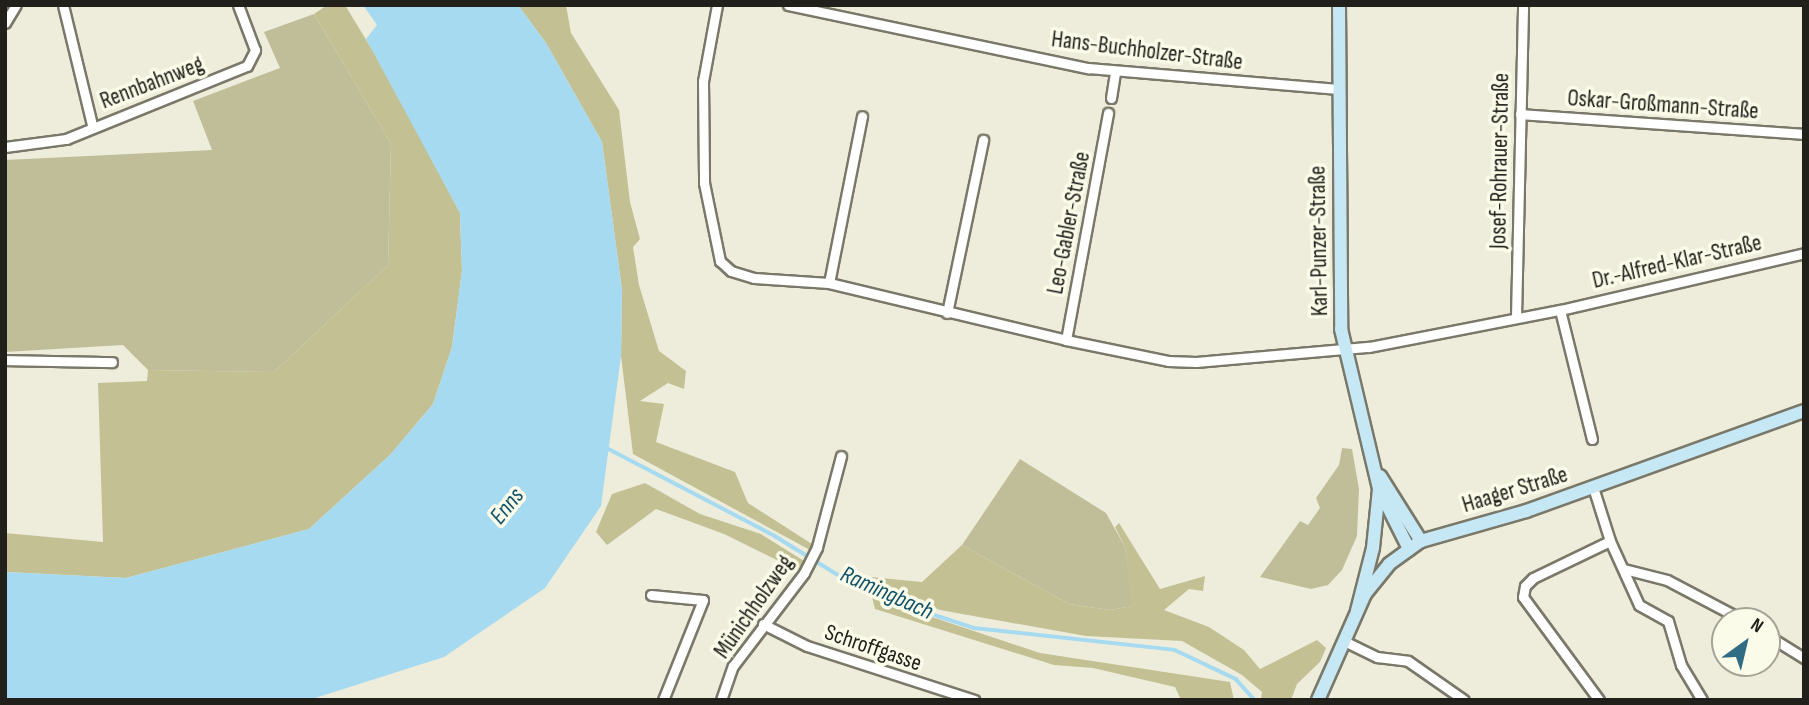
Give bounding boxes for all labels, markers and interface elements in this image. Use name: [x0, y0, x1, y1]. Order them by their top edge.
street label: Hans-Buchholzer-Straße: [1050, 26, 1244, 76]
street label: Rennbahnweg: [96, 51, 208, 115]
street label: Josef-Rohrauer-Straße: [1485, 73, 1515, 249]
street label: Oskar-Großmann-Straße: [1566, 85, 1760, 125]
street label: Leo-Gabler-Straße: [1042, 149, 1096, 297]
street label: Karl-Punzer-Straße: [1304, 166, 1334, 316]
street label: Dr.-Alfred-Klar-Straße: [1590, 229, 1764, 295]
street label: Haager Straße: [1459, 461, 1571, 519]
water label: Enns: [484, 482, 530, 530]
street label: Münichholzweg: [708, 550, 800, 664]
water label: Ramingbach: [836, 560, 938, 626]
north arrow: [1711, 607, 1781, 677]
text: N: [1746, 613, 1768, 638]
street label: Schroffgasse: [821, 619, 925, 677]

